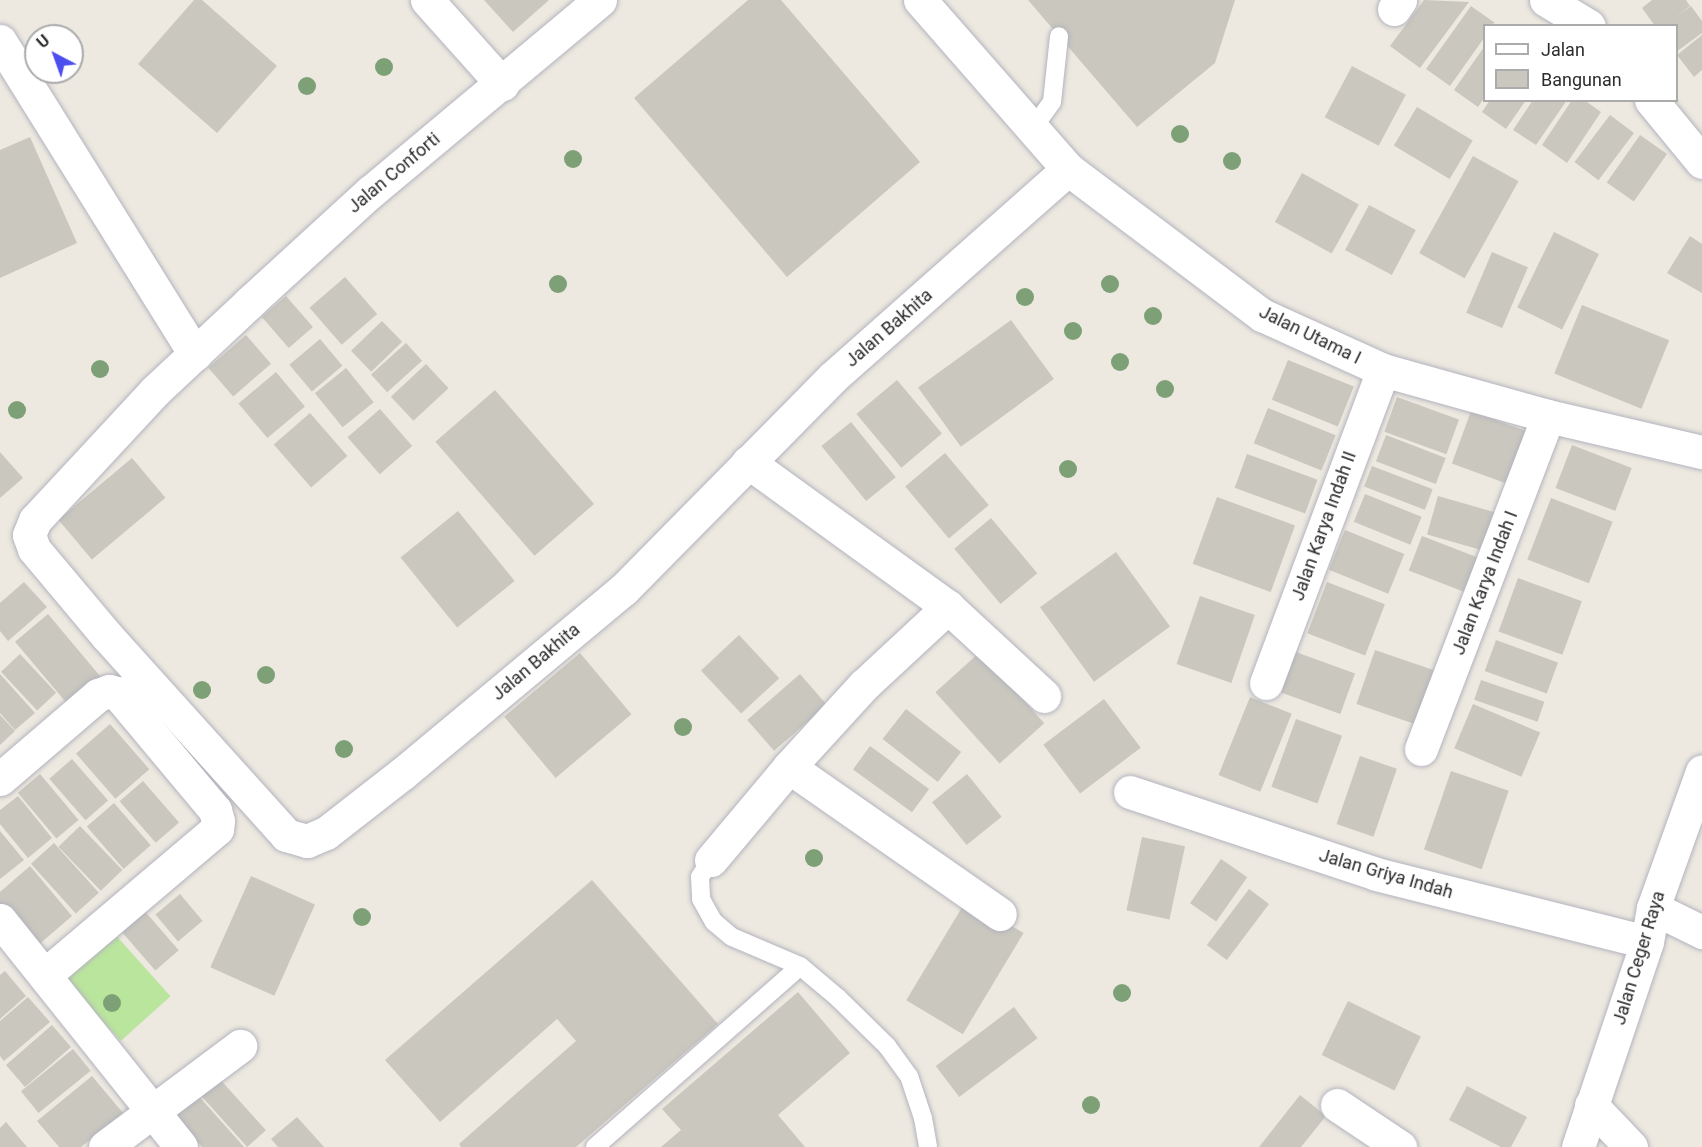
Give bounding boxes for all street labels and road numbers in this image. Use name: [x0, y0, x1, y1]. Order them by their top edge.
street label: Jalan Conforti: [344, 128, 444, 218]
street label: Jalan Bakhita: [841, 284, 937, 372]
street label: Jalan Utama I: [1256, 301, 1364, 369]
street label: Jalan Karya Indah II: [1287, 448, 1361, 604]
street label: Jalan Karya Indah I: [1448, 508, 1522, 658]
street label: Jalan Bakhita: [488, 619, 584, 705]
street label: Jalan Griya Indah: [1317, 845, 1455, 903]
street label: Jalan Ceger Raya: [1608, 889, 1670, 1027]

